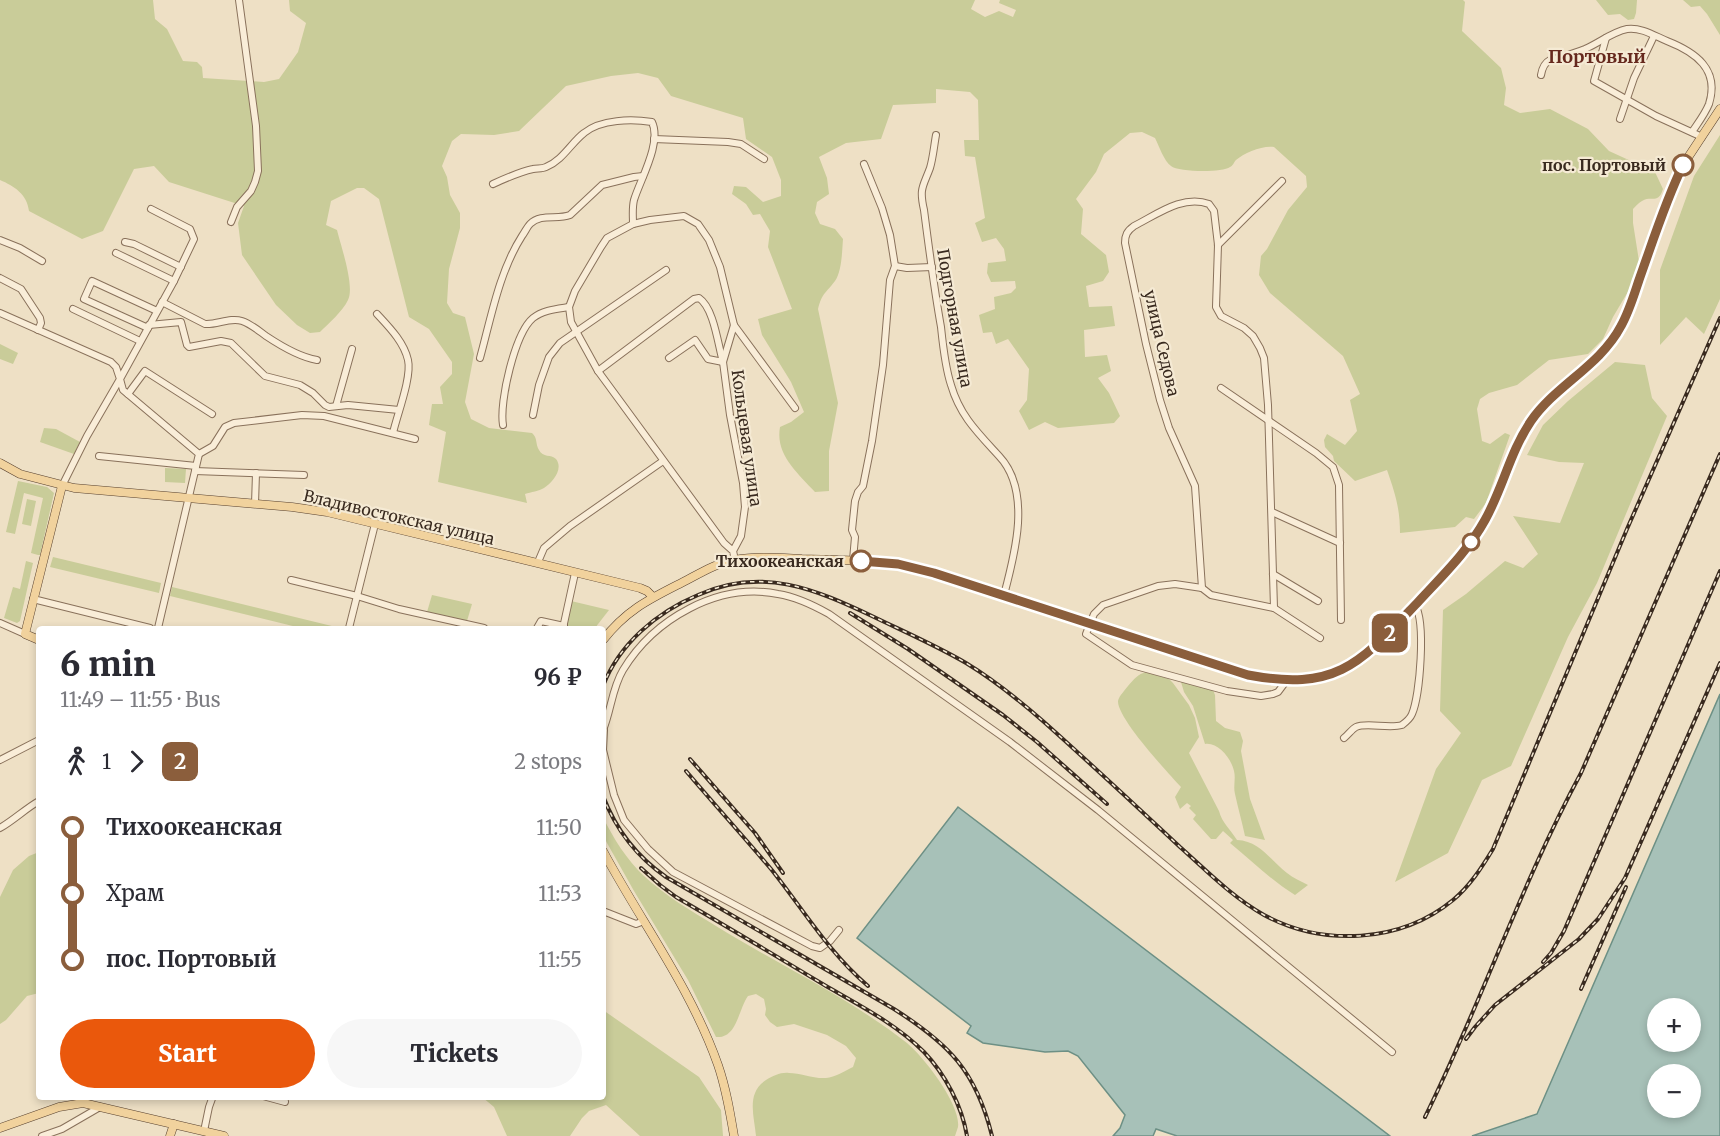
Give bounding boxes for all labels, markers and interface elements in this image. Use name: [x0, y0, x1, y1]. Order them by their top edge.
district label: Портовый: [1548, 45, 1646, 68]
marker: пос. Портовый: [1672, 154, 1694, 176]
place label: пос. Портовый: [1542, 155, 1666, 175]
street label: Подгорная улица: [933, 247, 977, 389]
street label: улица Седова: [1140, 288, 1184, 399]
street label: Кольцевая улица: [727, 368, 767, 508]
street label: Владивостокская улица: [302, 485, 497, 549]
unlabelled marker: [1462, 533, 1480, 551]
marker: Тихоокеанская: [850, 550, 872, 572]
place label: Тихоокеанская: [716, 551, 844, 571]
line badge: 2: [1370, 614, 1410, 652]
text: 2: [1384, 620, 1396, 647]
text: 6 min: [60, 644, 155, 685]
text: 96 ₽: [534, 663, 582, 691]
text: 11:49 – 11:55 · Bus: [60, 687, 221, 712]
icon: walk: [60, 745, 93, 778]
icon: forward: [120, 745, 153, 778]
text: 2: [174, 748, 186, 775]
text: 1: [102, 749, 111, 774]
text: 2 stops: [514, 749, 582, 774]
text: Тихоокеанская: [106, 813, 282, 841]
text: 11:50: [536, 815, 582, 840]
text: Храм: [106, 879, 164, 907]
text: 11:53: [538, 881, 582, 906]
text: пос. Портовый: [106, 945, 277, 973]
text: 11:55: [538, 947, 582, 972]
map controls: [1647, 998, 1701, 1118]
button: +: [1647, 998, 1701, 1052]
button: Start: [60, 1019, 315, 1088]
button: Tickets: [327, 1019, 582, 1088]
button: −: [1647, 1064, 1701, 1118]

